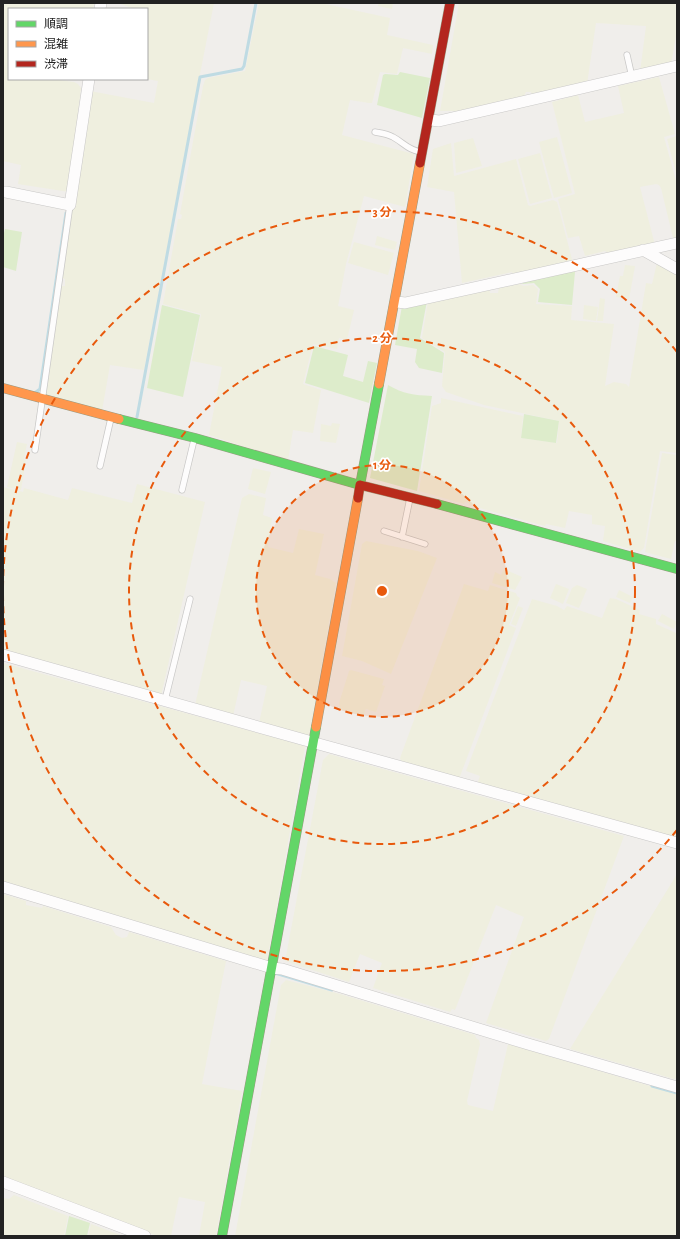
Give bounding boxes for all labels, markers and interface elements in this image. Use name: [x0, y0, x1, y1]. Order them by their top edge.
legend: [8, 8, 148, 80]
text: 順調: [44, 18, 68, 30]
text: 混雑: [44, 37, 68, 50]
text: 渋滞: [44, 58, 68, 70]
text: 3 分: [373, 206, 391, 218]
text: 2 分: [372, 332, 392, 344]
text: 1 分: [373, 459, 391, 471]
centre of rings: [375, 584, 389, 598]

